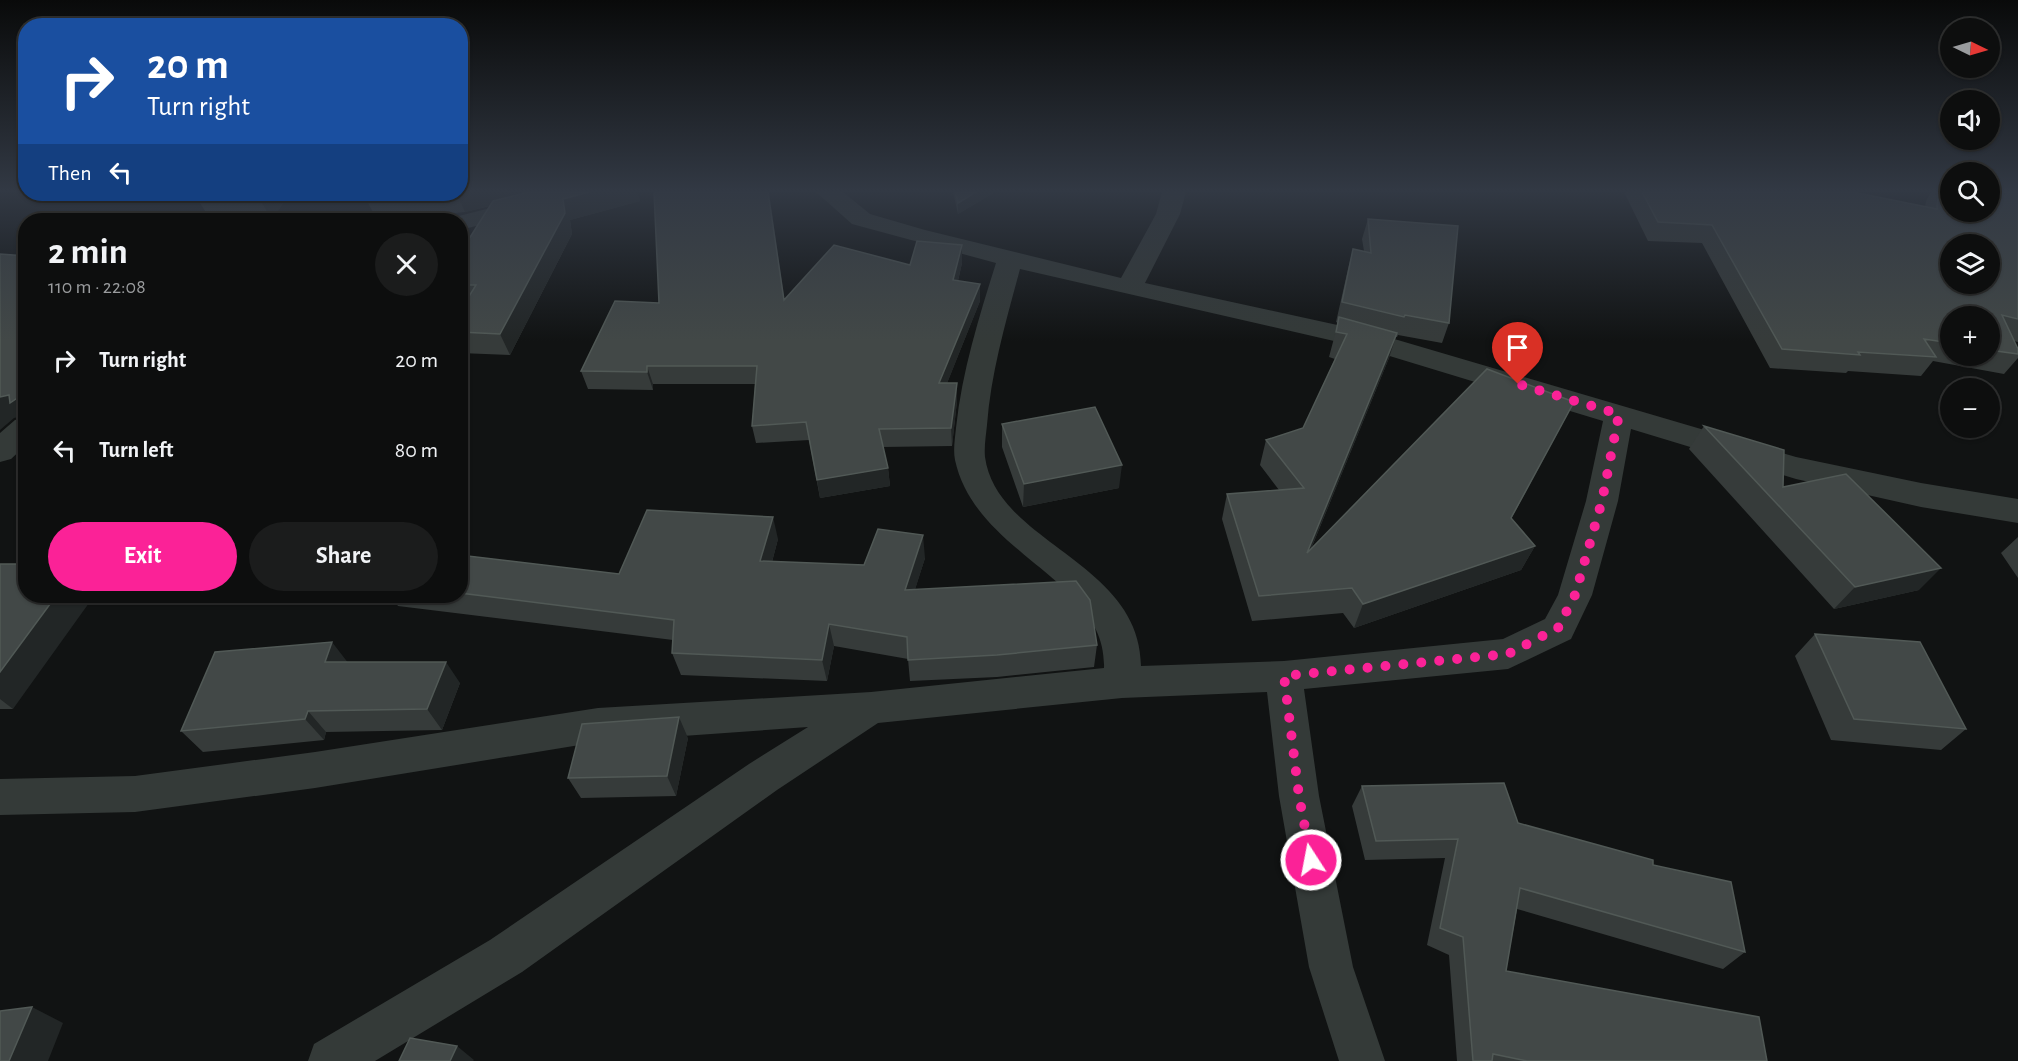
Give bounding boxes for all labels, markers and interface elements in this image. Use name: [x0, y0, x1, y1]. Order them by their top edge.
north arrow: [1940, 18, 2000, 78]
map controls: [1940, 18, 2000, 438]
icon: right: [48, 42, 126, 120]
text: 20 m: [147, 44, 229, 86]
button: sound: [1940, 90, 2000, 150]
text: Turn right: [147, 93, 250, 120]
icon: left: [104, 156, 137, 189]
text: Then: [48, 162, 92, 184]
button: search: [1940, 162, 2000, 222]
button: close: [375, 233, 438, 296]
text: 2 min: [48, 234, 128, 270]
button: layers: [1940, 234, 2000, 294]
text: 110 m · 22:08: [48, 277, 146, 297]
button: +: [1940, 306, 2000, 366]
pin: [1492, 322, 1543, 384]
icon: arrive: [1501, 331, 1534, 364]
icon: right: [48, 344, 81, 377]
text: Turn right: [99, 349, 186, 371]
text: 20 m: [395, 349, 438, 371]
button: −: [1940, 378, 2000, 438]
icon: left: [48, 434, 81, 467]
text: Turn left: [99, 439, 173, 461]
text: 80 m: [395, 439, 438, 461]
button: Exit: [48, 522, 237, 591]
button: Share: [249, 522, 438, 591]
position arrow: [1279, 828, 1343, 892]

